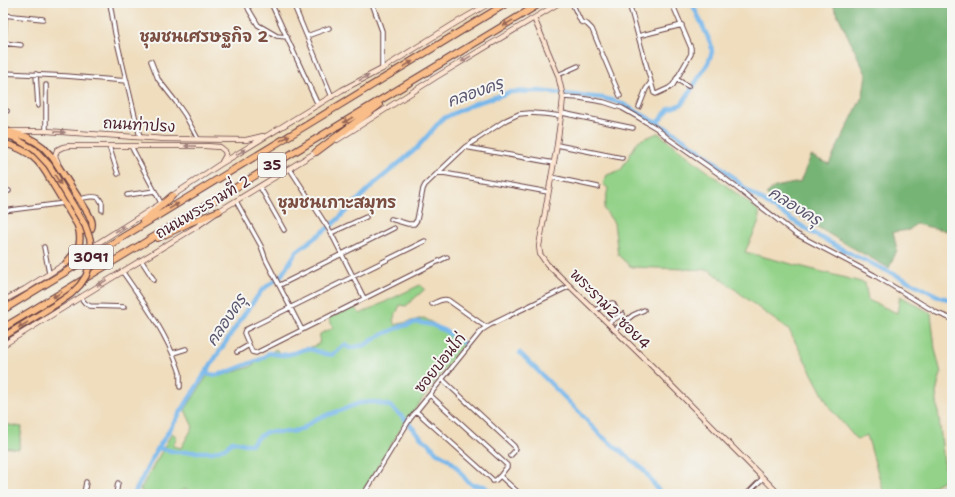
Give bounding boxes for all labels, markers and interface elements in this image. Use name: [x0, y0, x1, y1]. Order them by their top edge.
one-way arrow: [502, 20, 513, 27]
district label: ชุมชนเศรษฐกิจ 2: [139, 26, 269, 49]
one-way arrow: [460, 56, 472, 63]
one-way arrow: [402, 60, 414, 67]
water label: คลองครุ: [444, 72, 508, 114]
one-way arrow: [359, 75, 370, 81]
street label: ถนนท่าปรง: [102, 113, 176, 137]
one-way arrow: [342, 116, 354, 123]
one-way arrow: [54, 128, 66, 135]
one-way arrow: [279, 135, 291, 142]
one-way arrow: [184, 142, 196, 149]
one-way arrow: [235, 148, 247, 155]
road number: 35: [258, 153, 286, 177]
street label: ถนนพระรามที่ 2: [149, 167, 254, 243]
one-way arrow: [55, 174, 62, 186]
water label: คลองครุ: [764, 182, 826, 233]
district label: ชุมชนเกาะสมุทร: [277, 192, 397, 215]
one-way arrow: [169, 202, 179, 210]
one-way arrow: [114, 225, 125, 233]
road number: 3091: [69, 245, 113, 269]
street label: พระราม2 ซอย4: [565, 264, 655, 354]
one-way arrow: [96, 280, 108, 287]
water label: คลองครุ: [201, 289, 253, 351]
one-way arrow: [52, 291, 62, 299]
one-way arrow: [17, 322, 28, 329]
street label: ซอยบ่อนไก่: [410, 329, 470, 397]

